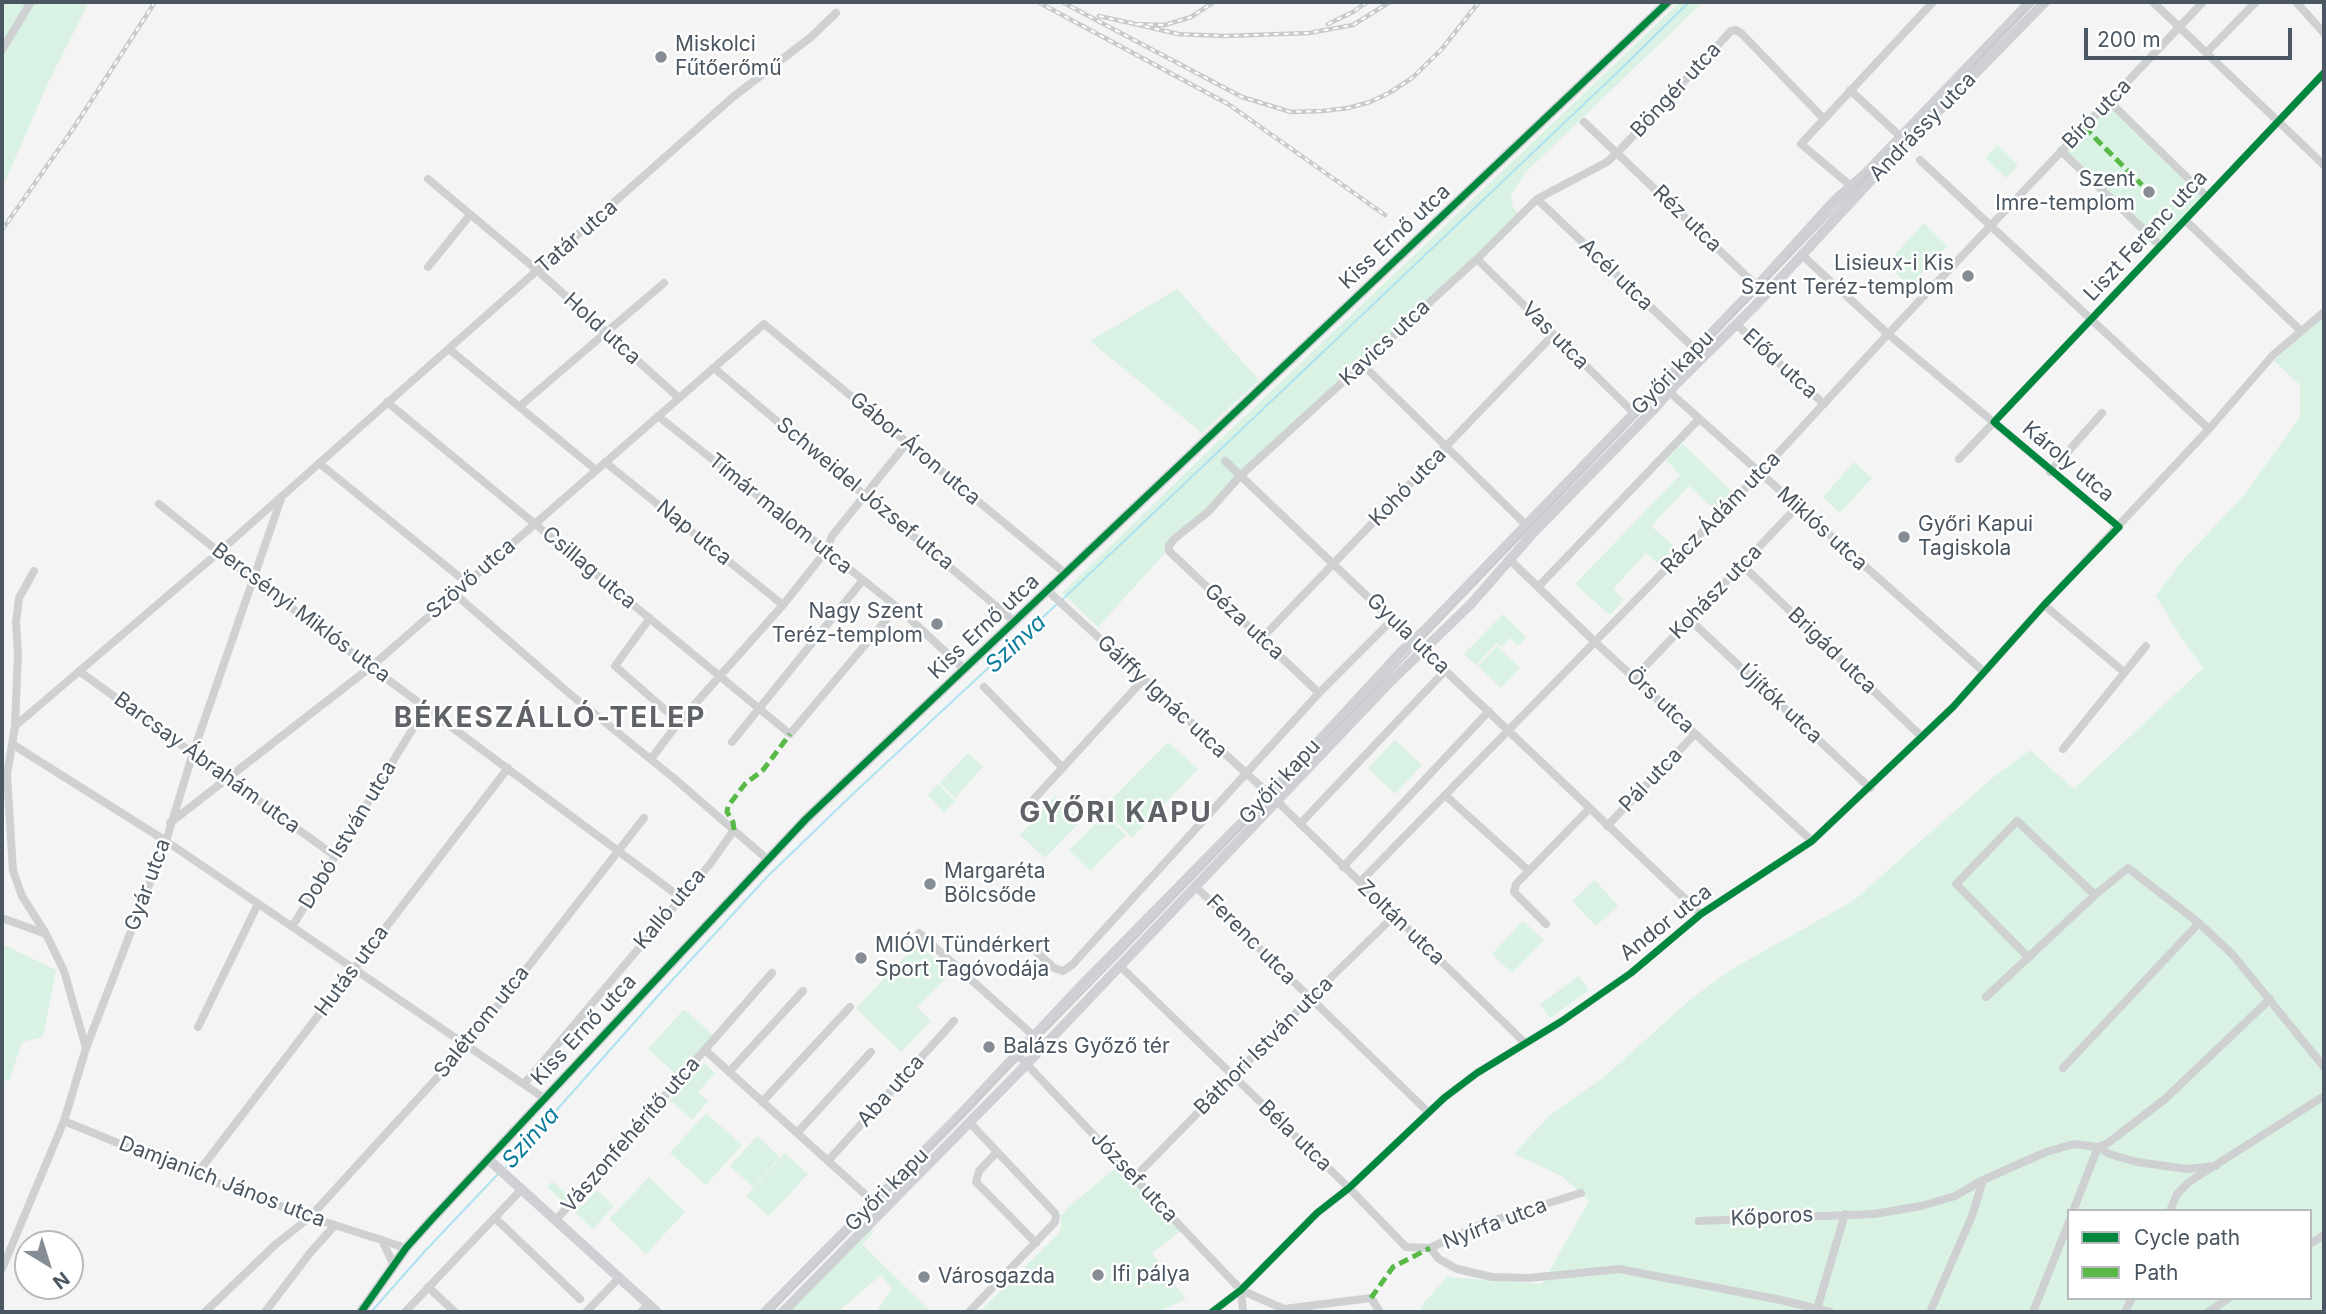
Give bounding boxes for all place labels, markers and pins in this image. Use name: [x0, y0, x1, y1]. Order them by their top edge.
place label: Miskolci Fűtőerőmű: [675, 32, 782, 82]
marker: Miskolci Fűtőerőmű: [653, 49, 669, 65]
place label: Szent Imre-templom: [1995, 167, 2135, 217]
marker: Szent Imre-templom: [2141, 184, 2157, 200]
place label: Lisieux-i Kis Szent Teréz-templom: [1741, 251, 1954, 301]
marker: Lisieux-i Kis Szent Teréz-templom: [1960, 268, 1976, 284]
place label: Győri Kapui Tagiskola: [1918, 512, 2033, 562]
marker: Győri Kapui Tagiskola: [1896, 529, 1912, 545]
place label: Nagy Szent Teréz-templom: [772, 599, 923, 649]
marker: Nagy Szent Teréz-templom: [929, 616, 945, 632]
place label: Margaréta Bölcsőde: [944, 859, 1046, 909]
marker: Margaréta Bölcsőde: [922, 876, 938, 892]
place label: MIÓVI Tündérkert Sport Tagóvodája: [875, 933, 1050, 983]
marker: MIÓVI Tündérkert Sport Tagóvodája: [853, 950, 869, 966]
place label: Balázs Győző tér: [1003, 1034, 1170, 1060]
marker: Balázs Győző tér: [981, 1039, 997, 1055]
place label: Ifi pálya: [1112, 1262, 1190, 1288]
place label: Városgazda: [938, 1264, 1055, 1290]
marker: Ifi pálya: [1090, 1267, 1106, 1283]
marker: Városgazda: [916, 1269, 932, 1285]

